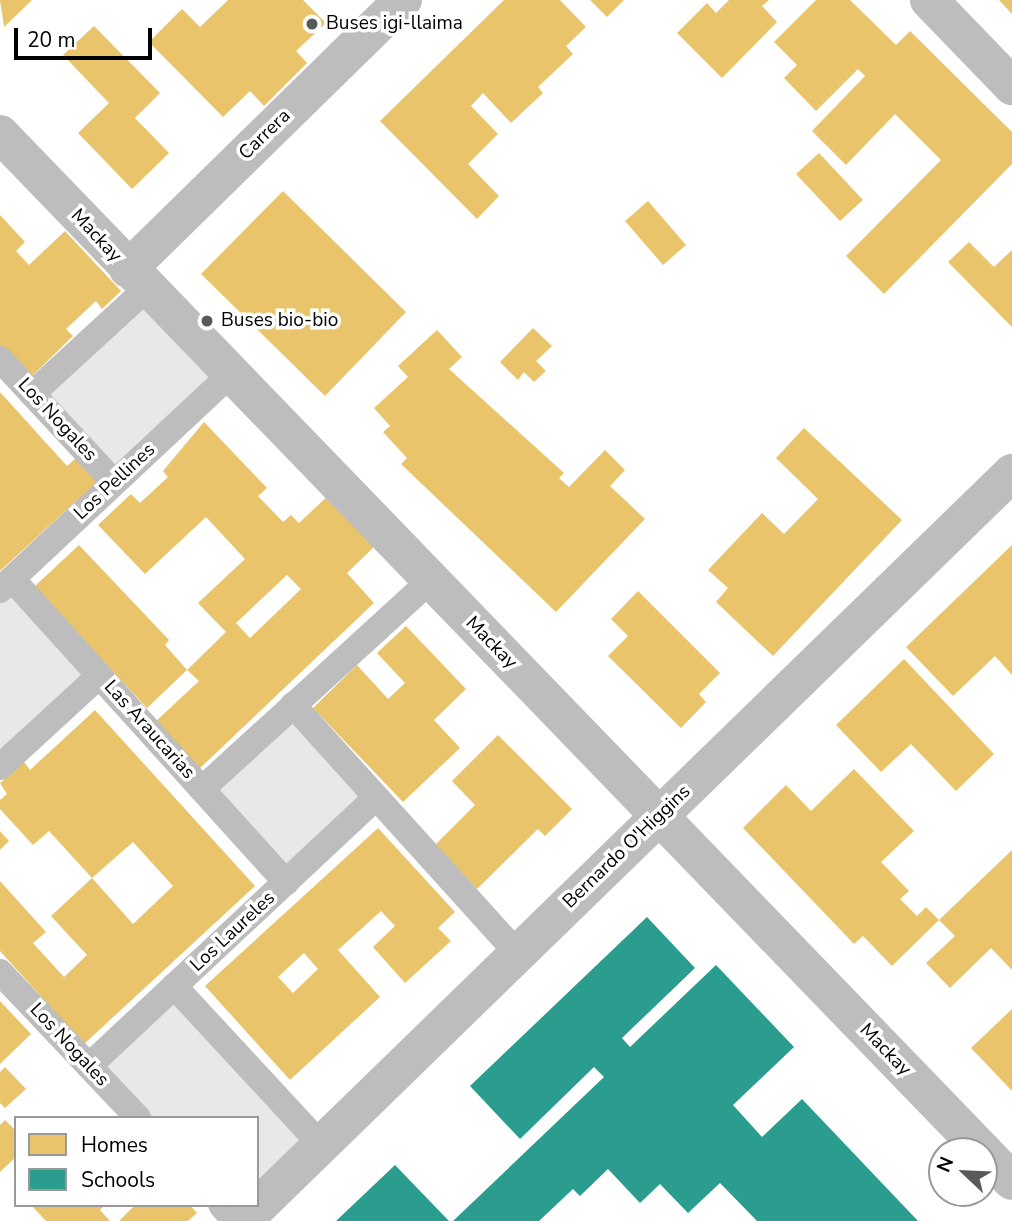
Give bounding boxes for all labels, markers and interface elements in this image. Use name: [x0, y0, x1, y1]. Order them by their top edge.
place label: Buses igi-llaima: [326, 13, 463, 35]
scale bar: [18, 14, 156, 58]
marker: Buses igi-llaima: [304, 16, 320, 32]
text: 20 m: [27, 26, 76, 54]
street label: Carrera: [234, 105, 296, 165]
street label: Mackay: [66, 205, 126, 267]
place label: Buses bio-bio: [221, 310, 338, 332]
marker: Buses bio-bio: [199, 313, 215, 329]
street label: Los Nogales: [13, 374, 101, 466]
street label: Los Pellines: [70, 439, 160, 525]
street label: Mackay: [460, 612, 522, 674]
street label: Las Araucarias: [99, 676, 199, 784]
street label: Bernardo O'Higgins: [559, 780, 695, 914]
street label: Los Laureles: [186, 887, 280, 977]
street label: Los Nogales: [25, 999, 113, 1091]
street label: Mackay: [854, 1019, 916, 1081]
legend: [14, 1116, 259, 1207]
text: Homes: [81, 1131, 148, 1159]
north arrow: [928, 1137, 998, 1207]
text: N: [931, 1153, 960, 1176]
text: Schools: [81, 1166, 155, 1194]

